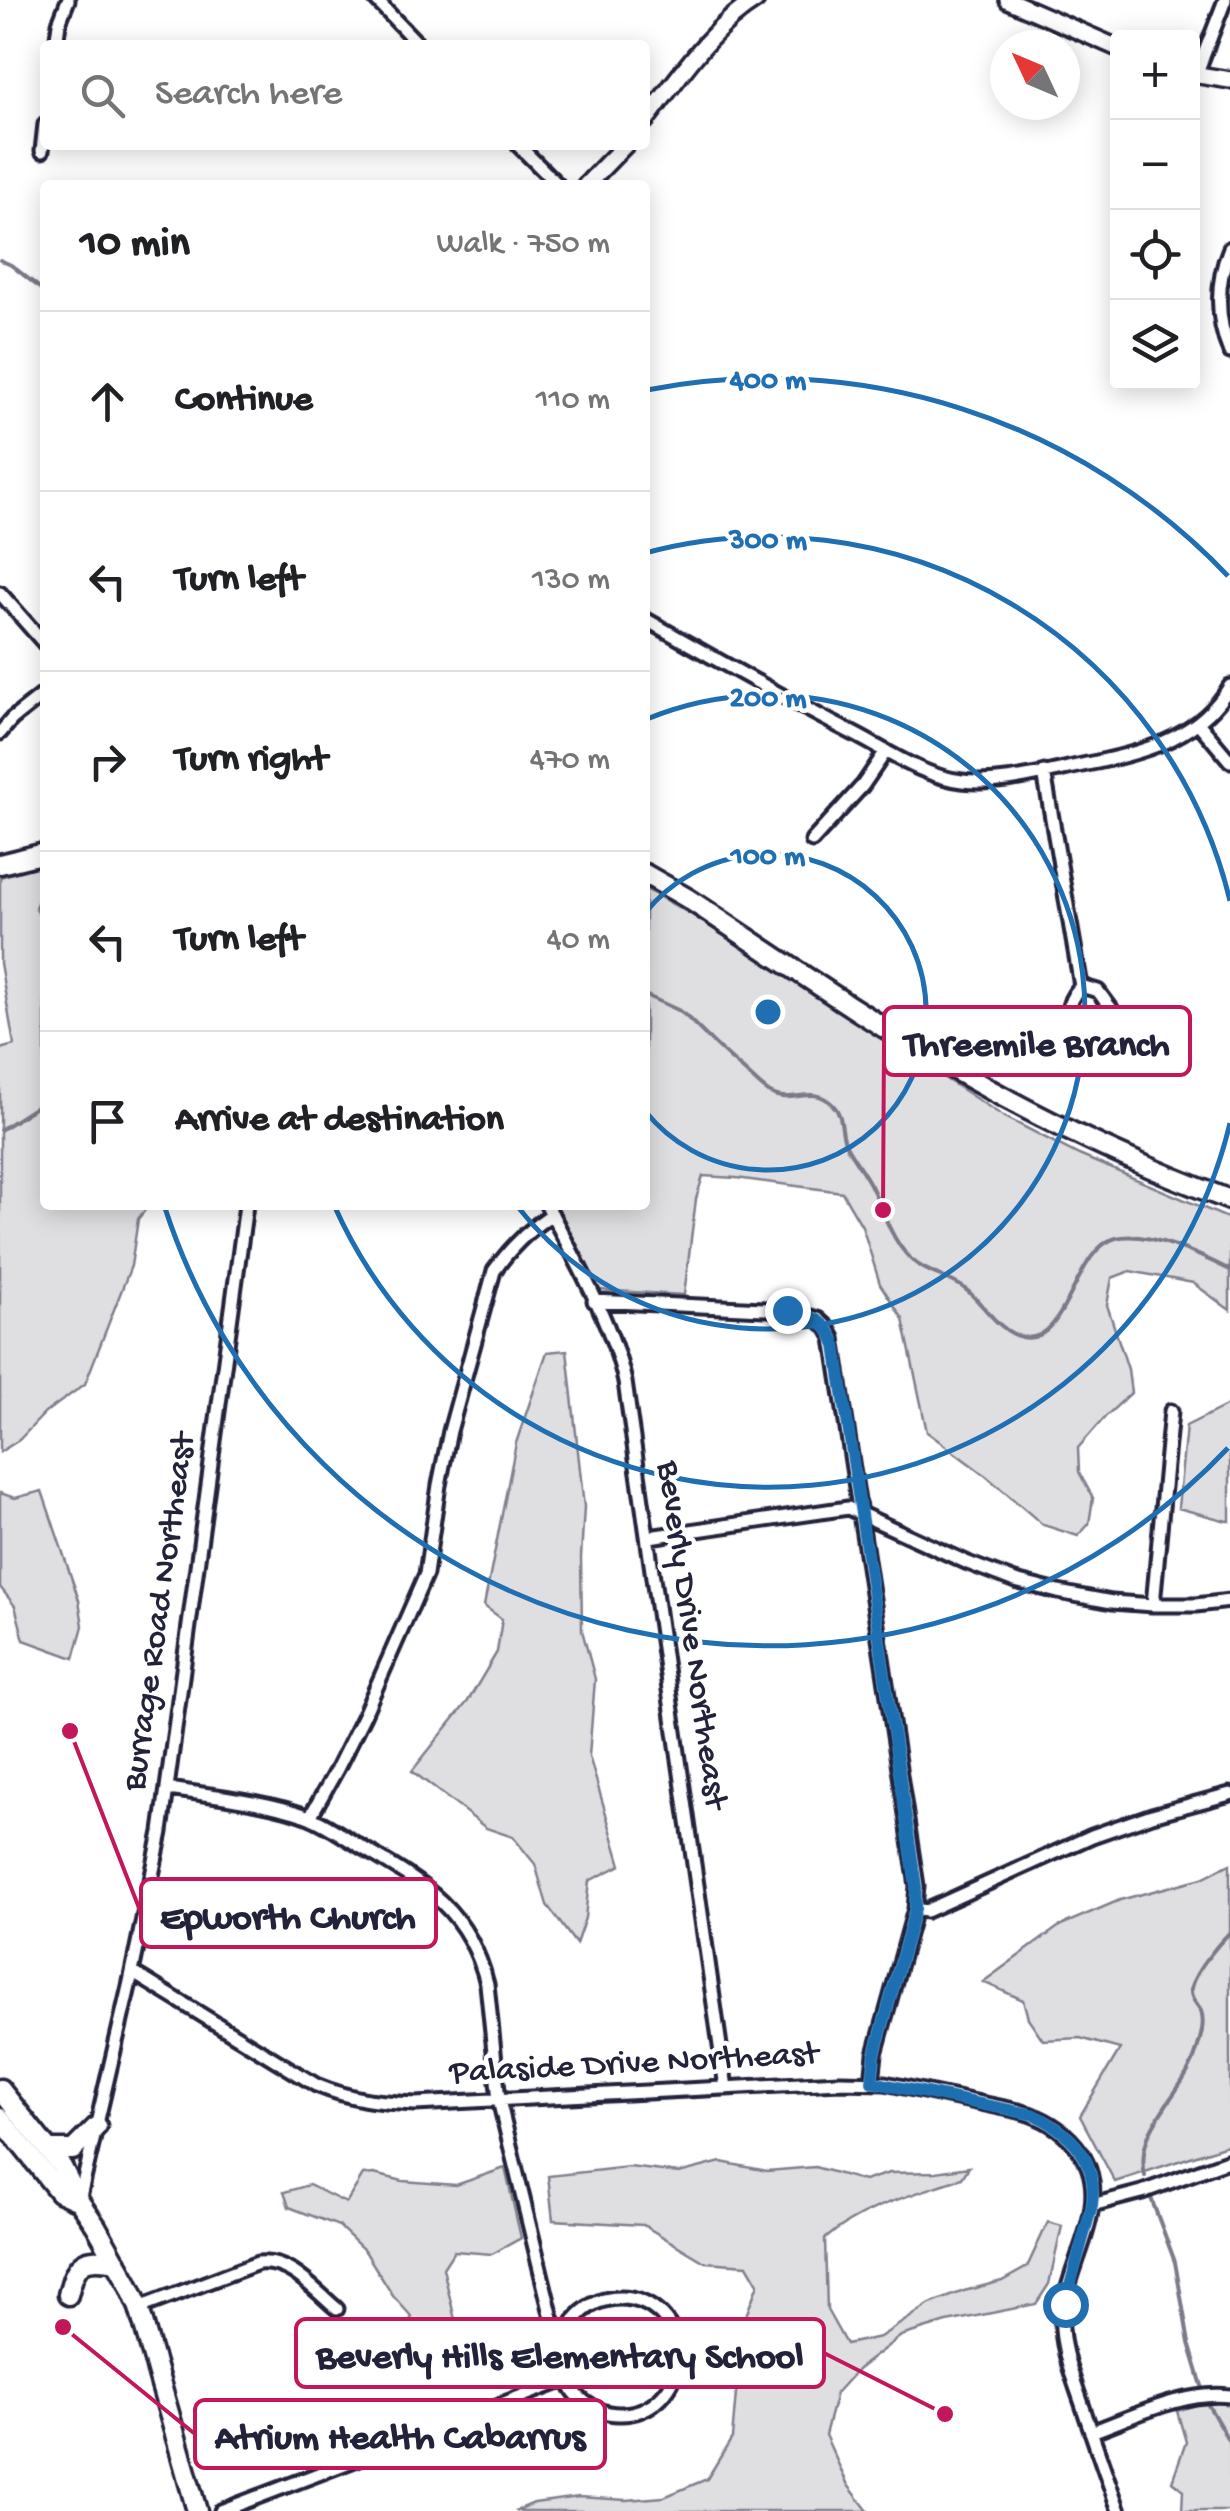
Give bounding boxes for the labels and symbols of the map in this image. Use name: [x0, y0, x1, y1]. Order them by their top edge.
north arrow: [990, 30, 1080, 120]
text: 400 m: [729, 365, 807, 400]
text: 300 m: [728, 525, 808, 560]
text: 200 m: [729, 683, 807, 718]
text: 100 m: [730, 841, 806, 876]
centre of rings: [750, 994, 786, 1030]
callout: Threemile Branch: [884, 1007, 1190, 1075]
text: Threemile Branch: [901, 1025, 1170, 1069]
route end: [765, 1288, 811, 1334]
street label: Burrage Road Northeast: [115, 1428, 207, 1794]
street label: Beverly Drive Northeast: [645, 1457, 735, 1814]
callout: Epworth Church: [141, 1879, 436, 1947]
text: Epworth Church: [160, 1898, 416, 1942]
street label: Palaside Drive Northeast: [448, 2035, 822, 2095]
route start: [1043, 2282, 1089, 2328]
callout: Beverly Hills Elementary School: [296, 2319, 824, 2387]
text: Beverly Hills Elementary School: [314, 2337, 804, 2381]
callout: Atrium Health Cabarrus: [195, 2400, 605, 2468]
text: Atrium Health Cabarrus: [214, 2418, 587, 2462]

